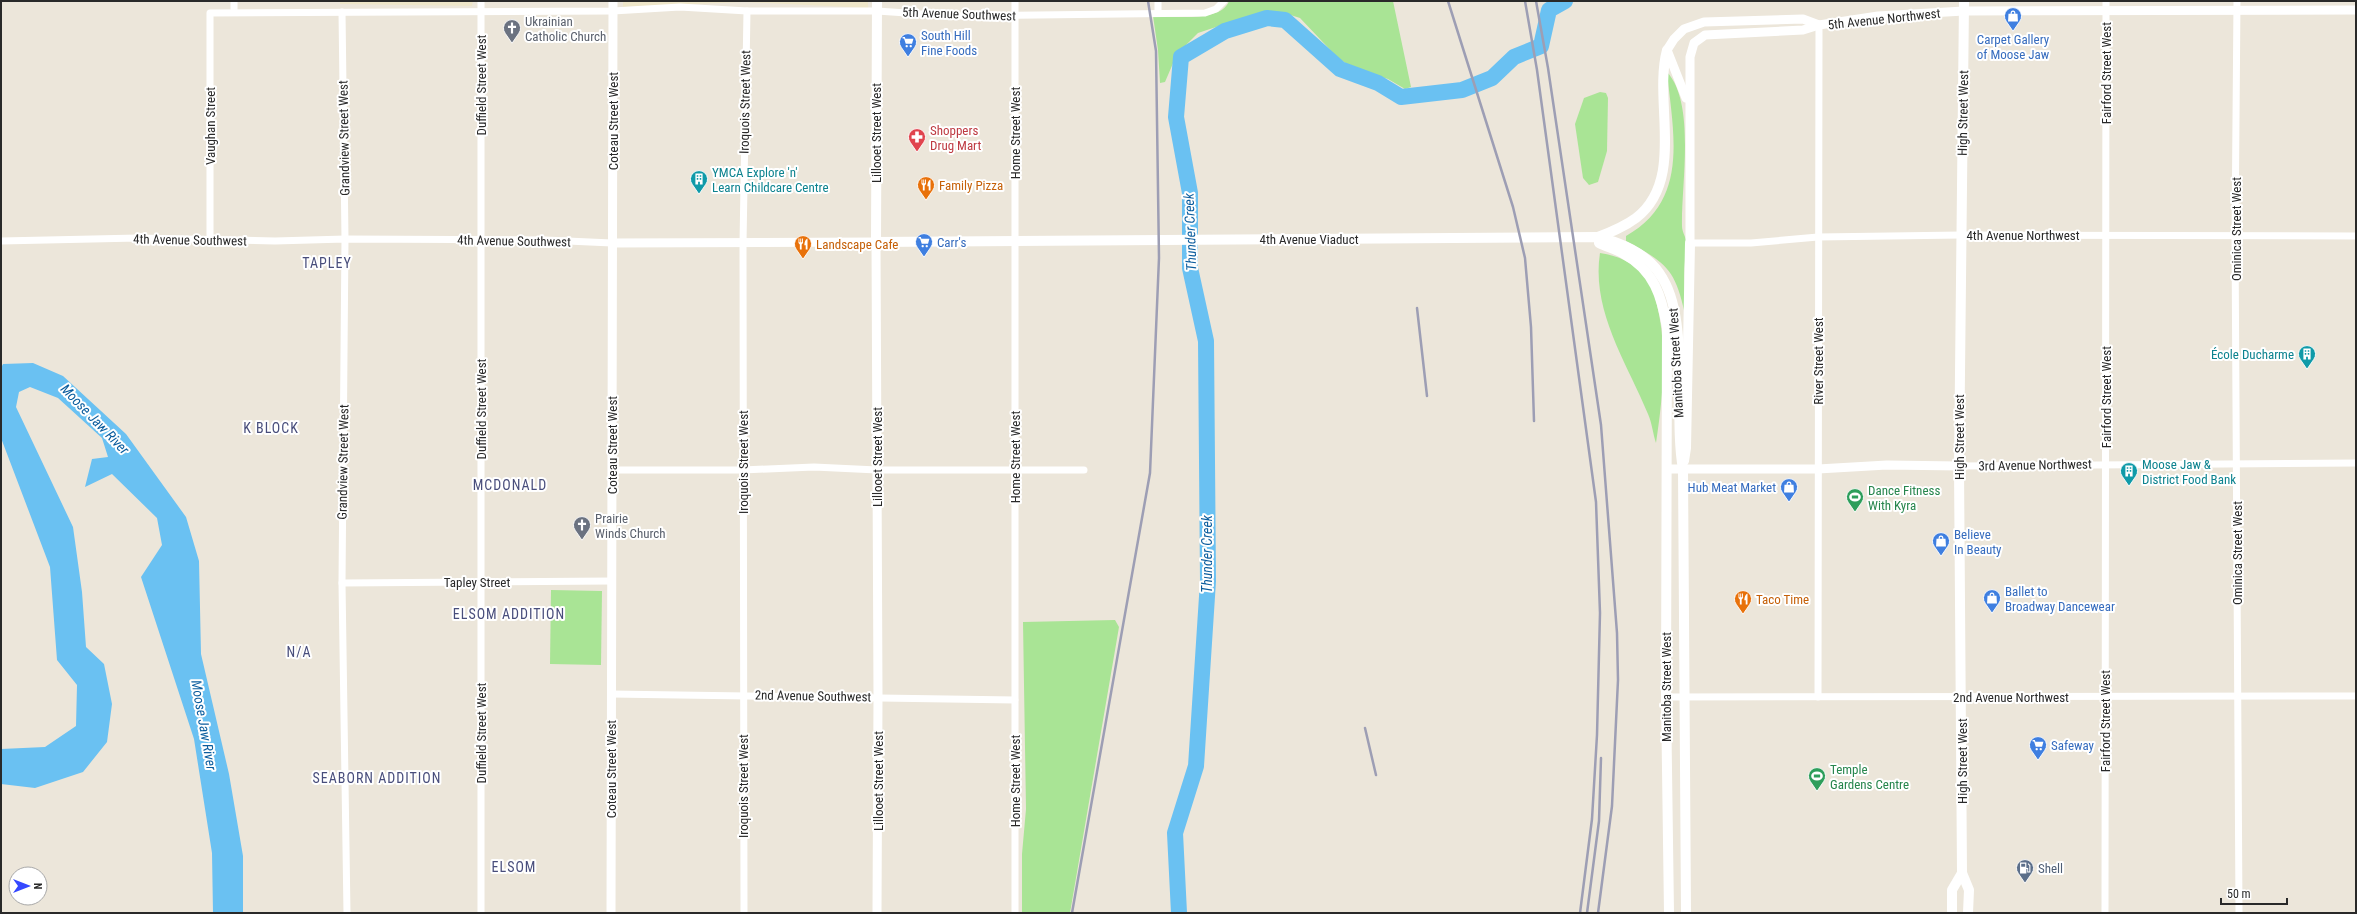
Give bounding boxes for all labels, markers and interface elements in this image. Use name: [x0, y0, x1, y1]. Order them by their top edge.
street label: 5th Avenue Southwest: [902, 5, 1016, 23]
street label: 5th Avenue Northwest: [1827, 6, 1941, 32]
shop icon: Carpet Gallery of Moose Jaw: [2003, 6, 2023, 31]
place label: Ukrainian Catholic Church: [525, 14, 606, 44]
church icon: Ukrainian Catholic Church: [502, 18, 522, 43]
street label: Fairford Street West: [2099, 22, 2114, 124]
place label: South Hill Fine Foods: [921, 28, 977, 58]
supermarket icon: South Hill Fine Foods: [898, 32, 918, 57]
place label: Carpet Gallery of Moose Jaw: [1977, 32, 2050, 62]
street label: Duffield Street West: [474, 34, 489, 135]
street label: Iroquois Street West: [737, 50, 753, 154]
street label: High Street West: [1955, 70, 1971, 156]
street label: Coteau Street West: [606, 72, 621, 170]
street label: Grandview Street West: [335, 80, 353, 196]
street label: Lillooet Street West: [869, 83, 884, 183]
street label: Vaughan Street: [203, 87, 218, 165]
street label: Home Street West: [1008, 87, 1023, 179]
place label: Shoppers Drug Mart: [930, 123, 981, 153]
pharmacy icon: Shoppers Drug Mart: [907, 127, 927, 152]
place label: YMCA Explore 'n' Learn Childcare Centre: [712, 165, 829, 195]
building icon: YMCA Explore 'n' Learn Childcare Centre: [689, 169, 709, 194]
restaurant icon: Family Pizza: [916, 175, 936, 200]
street label: Ominica Street West: [2229, 177, 2244, 281]
place label: Family Pizza: [939, 178, 1003, 193]
water label: Thunder Creek: [1181, 192, 1199, 271]
street label: 4th Avenue Northwest: [1966, 228, 2080, 243]
street label: 4th Avenue Southwest: [133, 232, 247, 248]
supermarket icon: Carr's: [914, 232, 934, 257]
street label: 4th Avenue Viaduct: [1259, 232, 1359, 247]
street label: 4th Avenue Southwest: [457, 233, 571, 249]
restaurant icon: Landscape Cafe: [793, 234, 813, 259]
place label: Carr's: [937, 235, 966, 250]
place label: Landscape Cafe: [816, 237, 898, 252]
district label: TAPLEY: [302, 255, 352, 271]
street label: Manitoba Street West: [1666, 307, 1686, 418]
street label: River Street West: [1811, 317, 1826, 405]
building icon: École Ducharme: [2297, 344, 2317, 369]
street label: Fairford Street West: [2099, 346, 2114, 448]
place label: École Ducharme: [2211, 347, 2294, 362]
street label: Duffield Street West: [474, 358, 489, 459]
water label: Moose Jaw River: [58, 381, 133, 458]
street label: High Street West: [1952, 394, 1967, 480]
street label: Coteau Street West: [605, 396, 620, 494]
street label: Grandview Street West: [334, 404, 352, 520]
street label: Lillooet Street West: [870, 407, 885, 507]
street label: Iroquois Street West: [736, 410, 751, 514]
street label: Home Street West: [1008, 411, 1023, 503]
district label: K BLOCK: [243, 420, 299, 436]
street label: 3rd Avenue Northwest: [1978, 457, 2092, 473]
place label: Moose Jaw & District Food Bank: [2142, 457, 2236, 487]
building icon: Moose Jaw & District Food Bank: [2119, 461, 2139, 486]
district label: MCDONALD: [473, 477, 547, 493]
shop icon: Hub Meat Market: [1779, 477, 1799, 502]
place label: Hub Meat Market: [1688, 480, 1776, 495]
place label: Dance Fitness With Kyra: [1868, 483, 1940, 513]
sports icon: Dance Fitness With Kyra: [1845, 487, 1865, 512]
street label: Ominica Street West: [2230, 501, 2245, 605]
place label: Prairie Winds Church: [595, 511, 666, 541]
water label: Thunder Creek: [1199, 514, 1215, 593]
church icon: Prairie Winds Church: [572, 515, 592, 540]
place label: Believe In Beauty: [1954, 527, 2002, 557]
shop icon: Believe In Beauty: [1931, 531, 1951, 556]
street label: Tapley Street: [444, 575, 510, 590]
place label: Ballet to Broadway Dancewear: [2005, 584, 2115, 614]
shop icon: Ballet to Broadway Dancewear: [1982, 588, 2002, 613]
restaurant icon: Taco Time: [1733, 589, 1753, 614]
place label: Taco Time: [1756, 592, 1809, 607]
district label: ELSOM ADDITION: [453, 606, 565, 622]
street label: Manitoba Street West: [1659, 632, 1674, 742]
district label: N/A: [287, 644, 311, 660]
street label: Fairford Street West: [2098, 670, 2113, 772]
water label: Moose Jaw River: [188, 679, 220, 772]
street label: Duffield Street West: [474, 682, 489, 783]
street label: 2nd Avenue Southwest: [755, 687, 872, 705]
street label: 2nd Avenue Northwest: [1953, 690, 2069, 705]
street label: High Street West: [1955, 718, 1970, 804]
street label: Coteau Street West: [604, 720, 619, 818]
street label: Lillooet Street West: [871, 731, 886, 831]
street label: Iroquois Street West: [736, 734, 751, 838]
street label: Home Street West: [1008, 735, 1023, 827]
supermarket icon: Safeway: [2028, 735, 2048, 760]
place label: Safeway: [2051, 738, 2095, 753]
place label: Temple Gardens Centre: [1830, 762, 1909, 792]
sports icon: Temple Gardens Centre: [1807, 766, 1827, 791]
district label: SEABORN ADDITION: [313, 770, 441, 786]
fuel station icon: Shell: [2015, 858, 2035, 883]
district label: ELSOM: [492, 859, 536, 875]
place label: Shell: [2038, 861, 2063, 876]
north arrow: [8, 866, 48, 906]
scale bar: [2221, 880, 2287, 906]
text: N: [31, 883, 44, 890]
text: 50 m: [2227, 887, 2251, 901]

